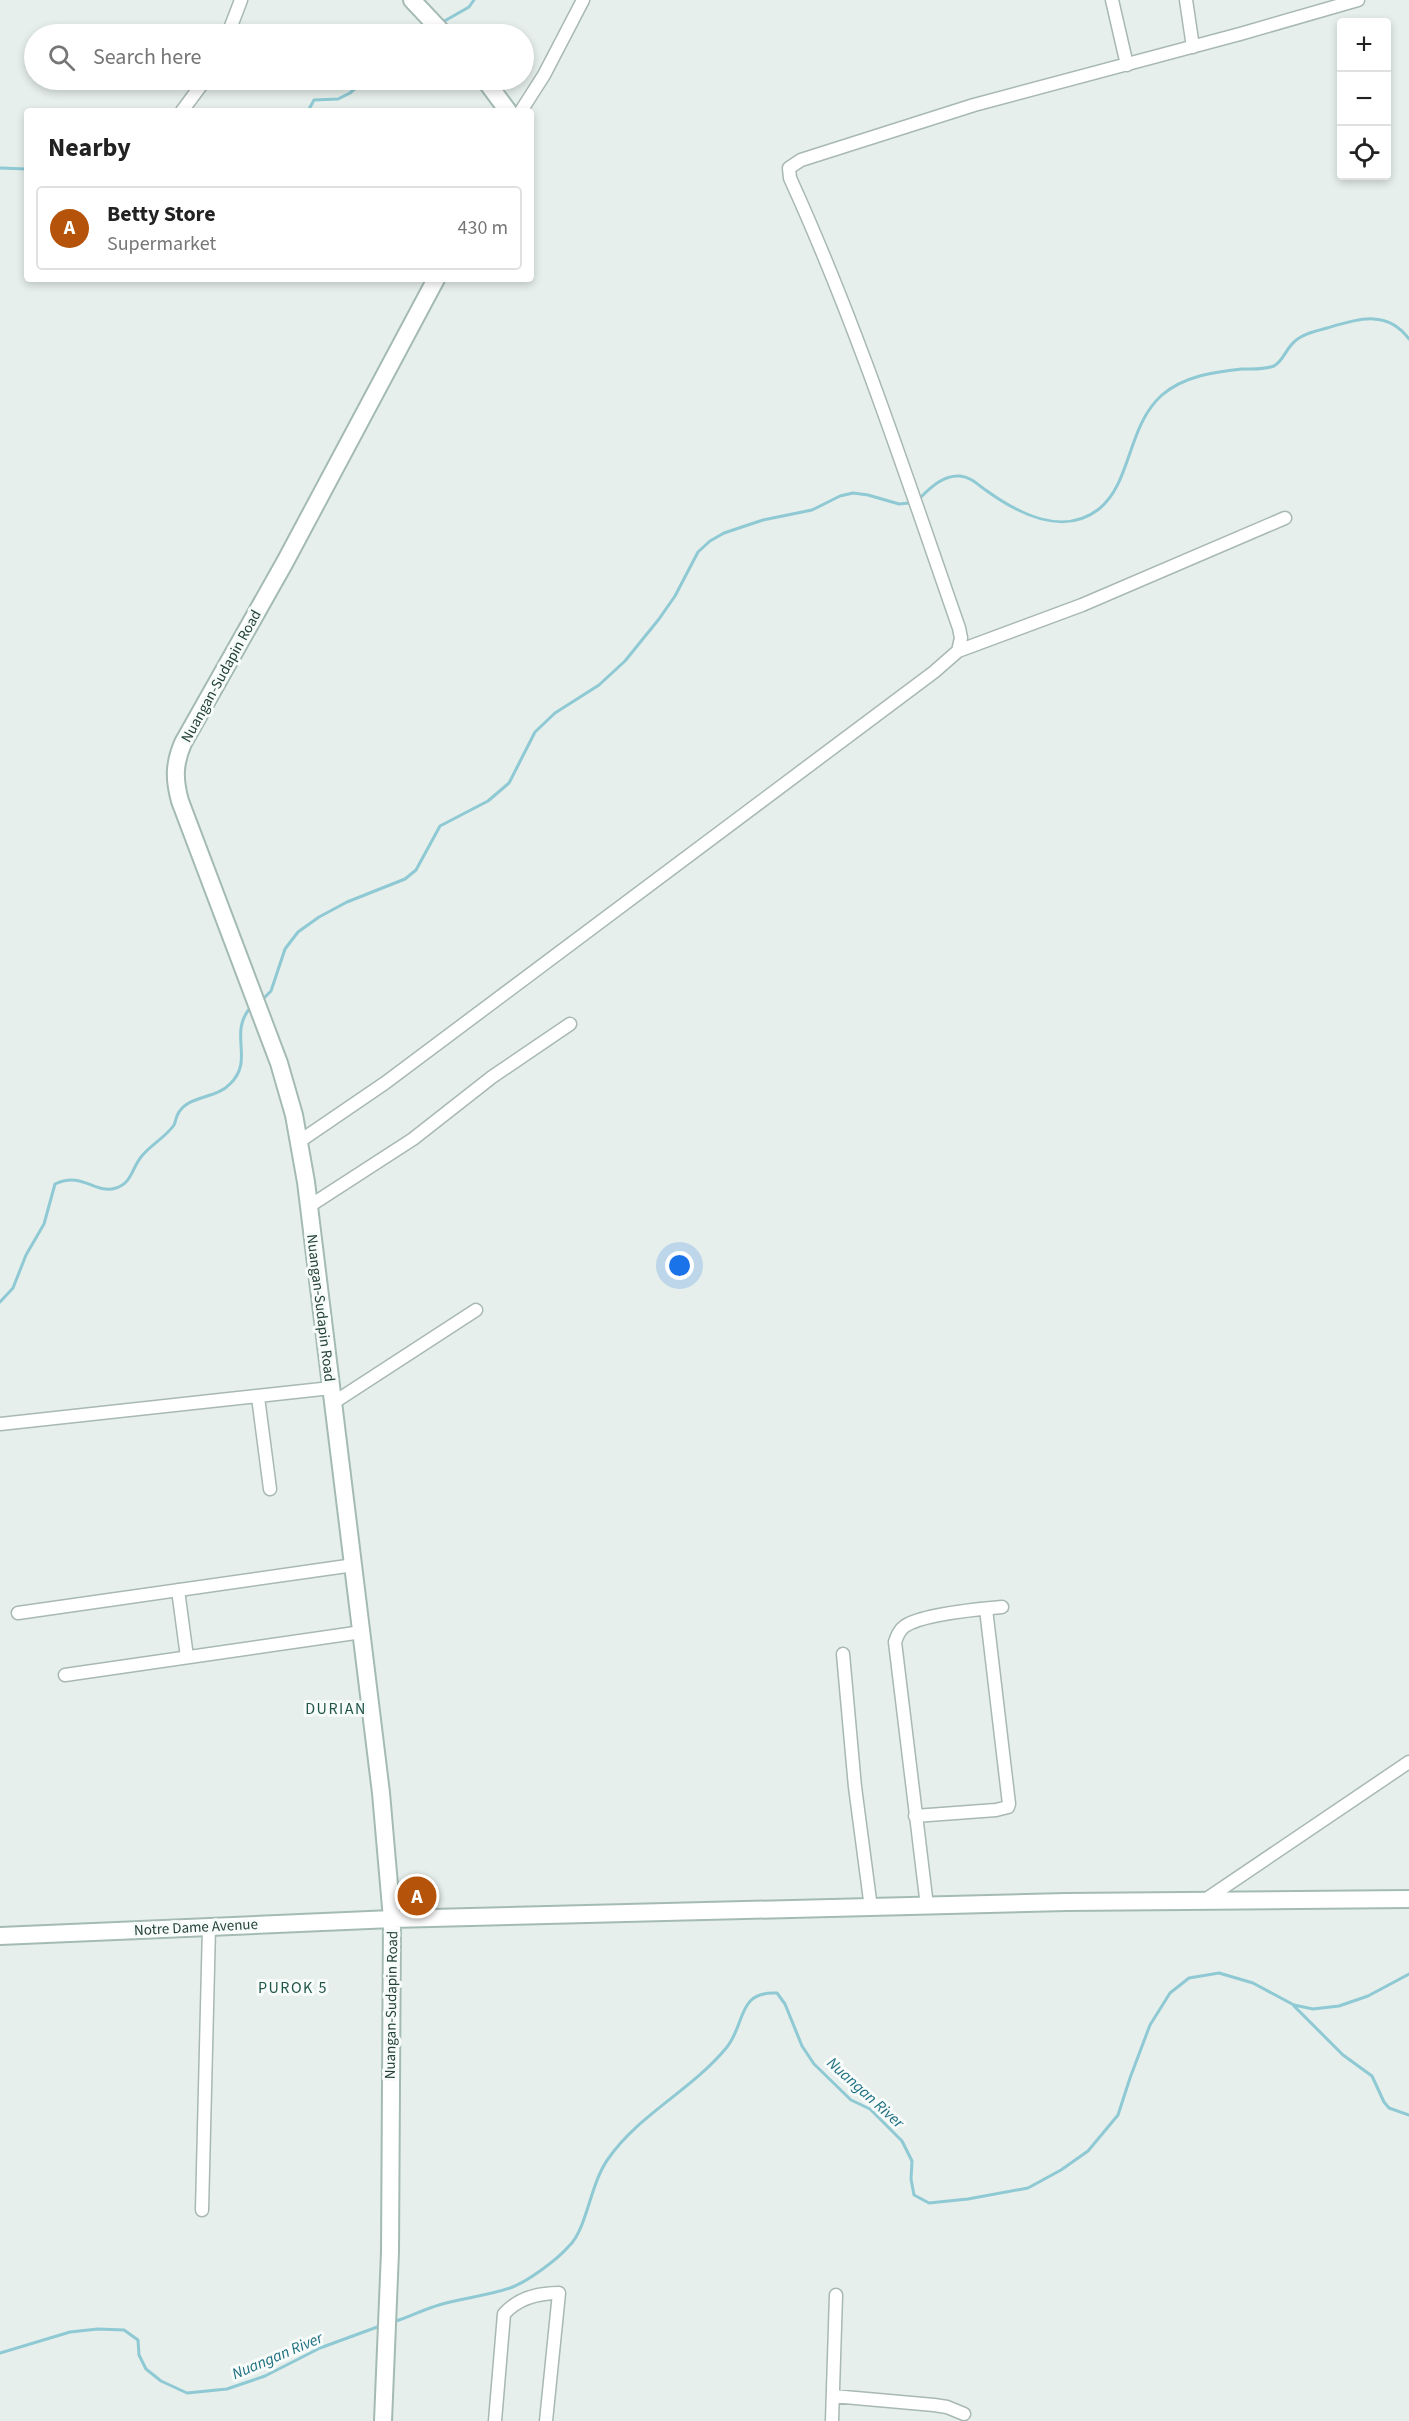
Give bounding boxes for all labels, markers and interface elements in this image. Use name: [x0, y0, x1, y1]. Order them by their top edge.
map controls: [1337, 18, 1391, 180]
button: +: [1337, 18, 1391, 72]
search box: [24, 24, 534, 90]
icon: search: [45, 41, 78, 74]
text: Search here: [93, 41, 201, 73]
button: −: [1337, 72, 1391, 126]
button: locate: [1337, 126, 1391, 180]
text: Nearby: [48, 129, 131, 166]
text: Betty Store: [107, 198, 216, 230]
text: A: [64, 214, 75, 242]
text: 430 m: [458, 214, 508, 242]
text: Supermarket: [107, 230, 216, 258]
street label: Nuangan-Sudapin Road: [176, 606, 267, 746]
street label: Nuangan-Sudapin Road: [301, 1233, 340, 1383]
your location: [665, 1251, 694, 1280]
district label: DURIAN: [305, 1698, 367, 1720]
pin: A: [398, 1874, 436, 1918]
street label: Notre Dame Avenue: [134, 1914, 259, 1941]
street label: Nuangan-Sudapin Road: [380, 1931, 403, 2079]
district label: PUROK 5: [258, 1977, 328, 1999]
water label: Nuangan River: [822, 2052, 910, 2134]
water label: Nuangan River: [229, 2326, 328, 2385]

